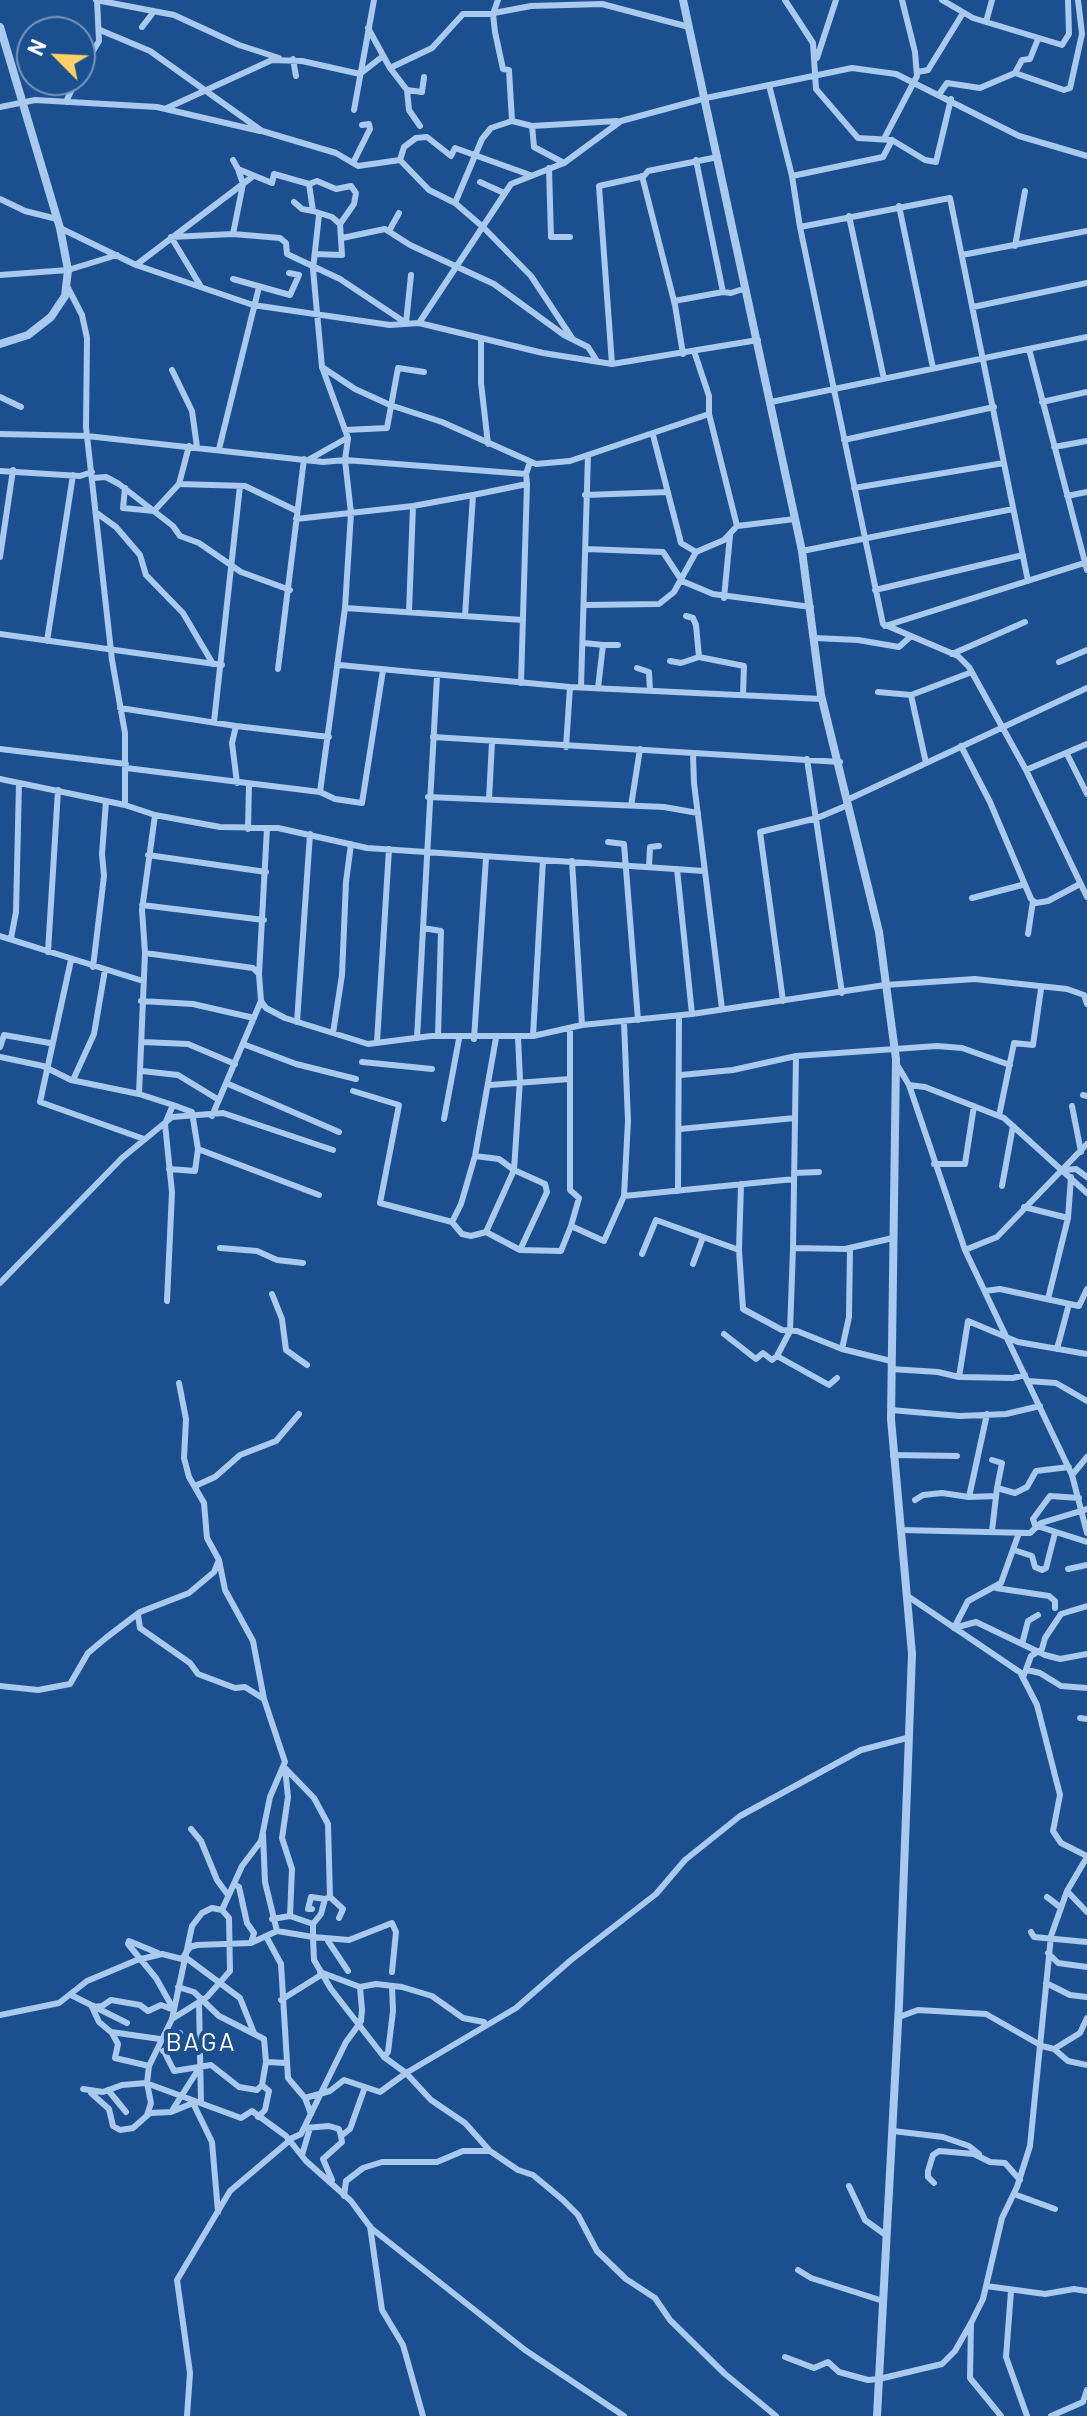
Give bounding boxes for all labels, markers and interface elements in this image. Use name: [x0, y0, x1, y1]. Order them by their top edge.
north arrow: [16, 16, 96, 96]
text: N: [21, 35, 51, 59]
district label: BAGA: [166, 2026, 236, 2058]

